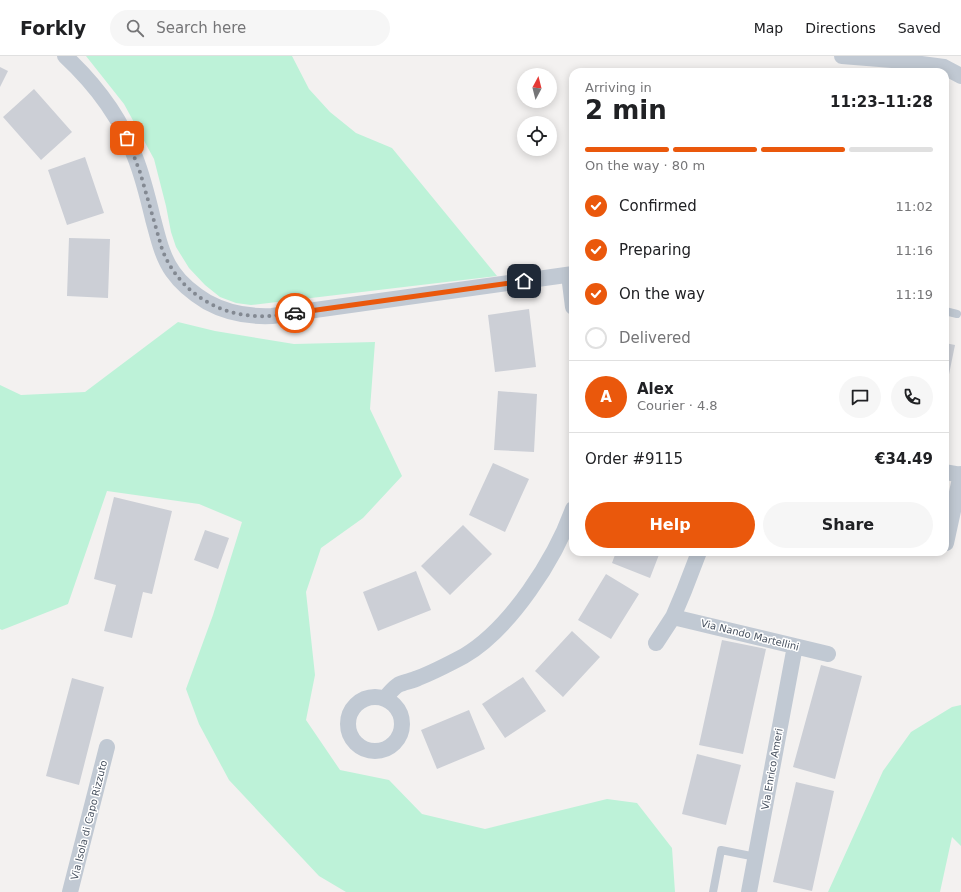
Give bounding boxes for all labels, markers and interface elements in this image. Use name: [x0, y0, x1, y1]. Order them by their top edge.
search box: [110, 10, 390, 46]
text: Forkly: [20, 17, 86, 39]
icon: search: [124, 17, 146, 39]
text: Search here: [156, 19, 246, 37]
text: Map: [754, 20, 783, 36]
text: Directions: [805, 20, 876, 36]
text: Saved: [898, 20, 941, 36]
north arrow: [517, 68, 557, 108]
map controls: [517, 68, 557, 156]
text: Arriving in: [585, 80, 652, 95]
text: 11:23–11:28: [830, 93, 933, 111]
text: 2 min: [585, 95, 667, 125]
button: locate: [517, 116, 557, 156]
pin: [110, 121, 144, 155]
icon: bag: [116, 127, 138, 149]
text: On the way · 80 m: [585, 158, 705, 173]
icon: check: [585, 195, 607, 217]
text: Confirmed: [619, 197, 697, 215]
text: 11:02: [896, 199, 933, 214]
icon: check: [585, 239, 607, 261]
text: Preparing: [619, 241, 691, 259]
text: 11:16: [896, 243, 933, 258]
pin: [507, 264, 541, 298]
icon: home: [513, 270, 535, 292]
icon: check: [585, 283, 607, 305]
text: On the way: [619, 285, 705, 303]
text: 11:19: [896, 287, 933, 302]
courier: [275, 293, 315, 333]
icon: car: [284, 302, 306, 324]
text: Delivered: [619, 329, 691, 347]
button: chat: [839, 376, 881, 418]
button: phone: [891, 376, 933, 418]
text: Alex: [637, 380, 674, 398]
text: A: [600, 388, 612, 406]
text: Courier · 4.8: [637, 398, 718, 413]
text: Order #9115: [585, 450, 683, 468]
text: €34.49: [875, 450, 933, 468]
button: Help: [585, 502, 755, 548]
button: Share: [763, 502, 933, 548]
street label: Via Nando Martellini: [700, 617, 800, 653]
street label: Via Enrico Ameri: [759, 727, 785, 811]
street label: Via Isola di Capo Rizzuto: [69, 759, 109, 881]

